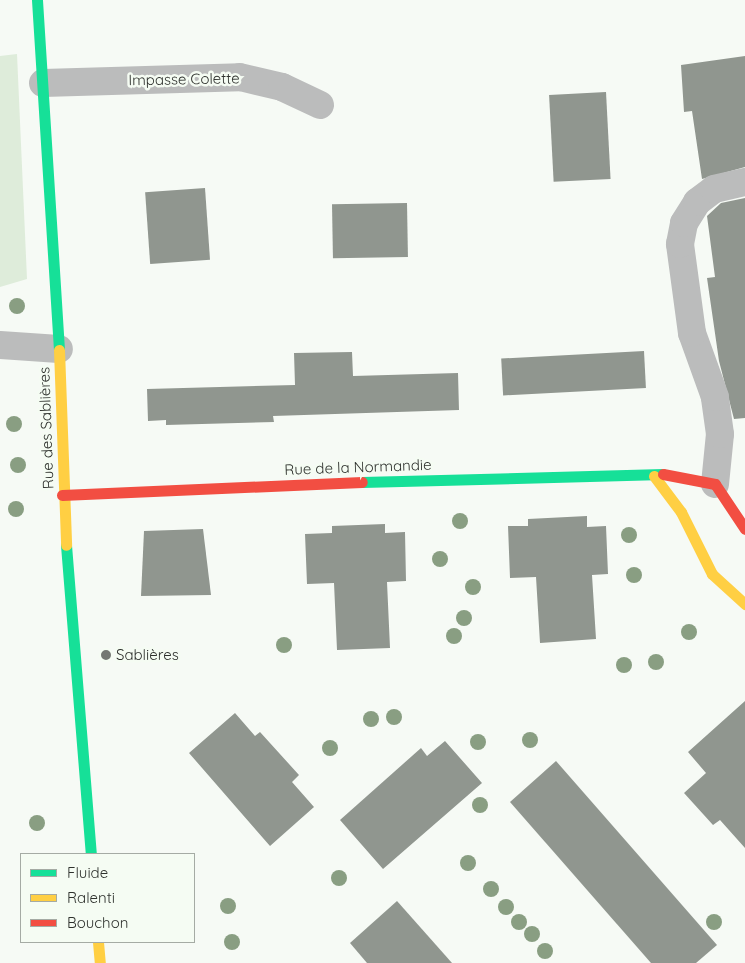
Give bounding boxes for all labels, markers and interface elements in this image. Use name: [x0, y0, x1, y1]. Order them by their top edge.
street label: Impasse Colette: [128, 69, 240, 89]
street label: Rue des Sablières: [35, 367, 57, 489]
street label: Rue de la Normandie: [284, 455, 432, 479]
place label: Sablières: [116, 646, 179, 664]
marker: Sablières: [100, 649, 112, 661]
legend: [20, 853, 195, 943]
text: Fluide: [67, 863, 108, 882]
text: Ralenti: [67, 888, 115, 907]
text: Bouchon: [67, 913, 128, 932]

